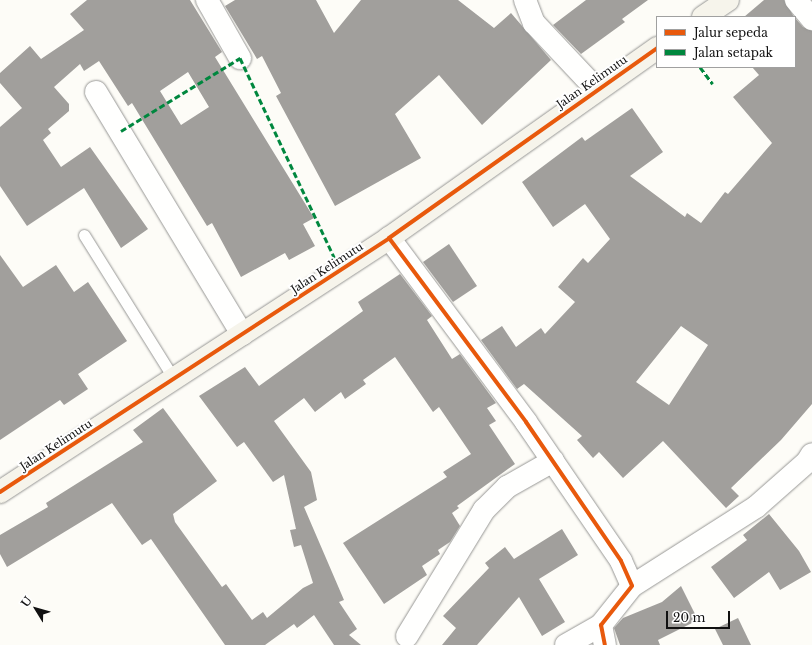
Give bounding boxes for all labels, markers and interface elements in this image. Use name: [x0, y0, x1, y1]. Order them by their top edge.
legend: [656, 16, 796, 68]
text: Jalur sepeda: [694, 25, 768, 40]
text: Jalan setapak: [694, 45, 773, 60]
street label: Jalan Kelimutu: [554, 53, 630, 111]
street label: Jalan Kelimutu: [289, 240, 365, 296]
street label: Jalan Kelimutu: [18, 417, 94, 473]
north arrow: [16, 589, 56, 629]
text: U: [18, 594, 35, 610]
scale bar: [668, 603, 732, 629]
text: 20 m: [673, 610, 705, 625]

